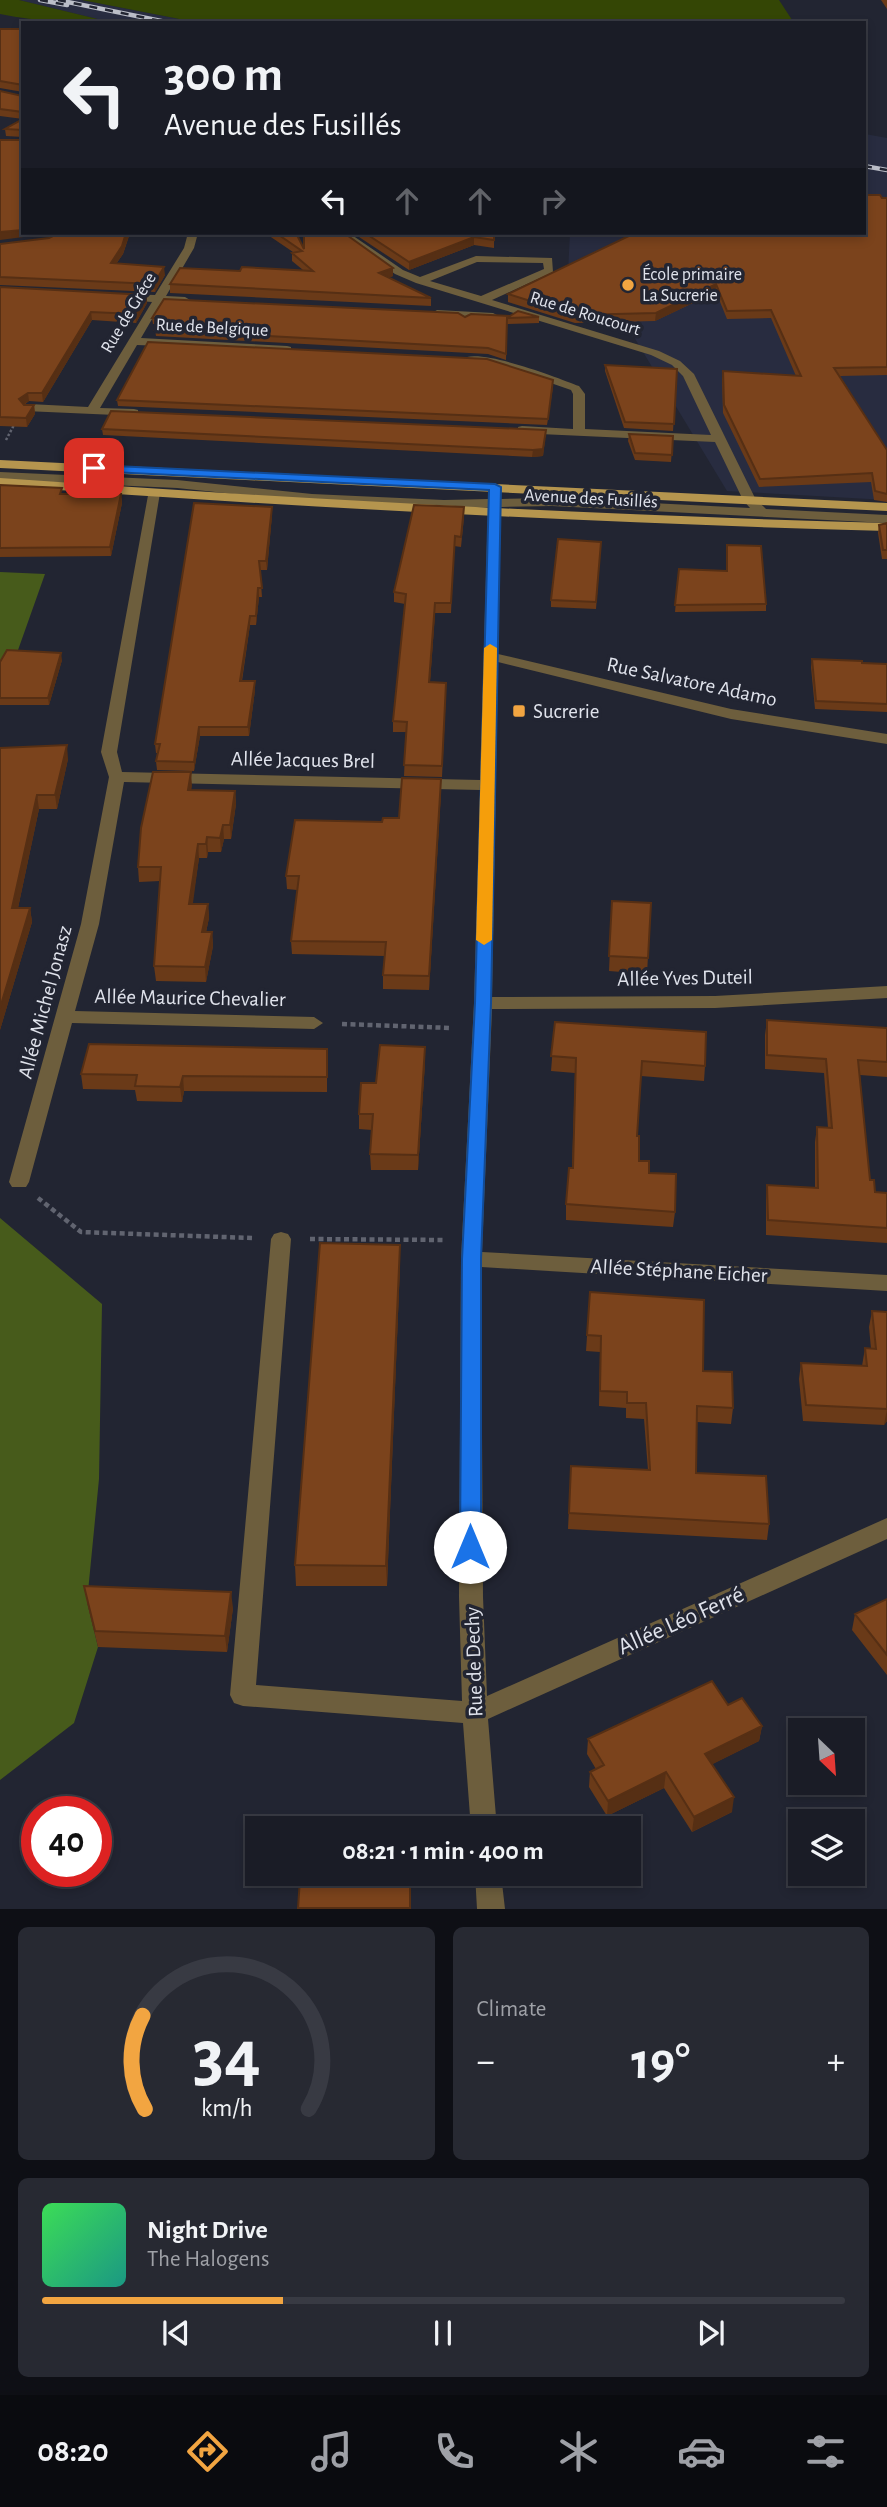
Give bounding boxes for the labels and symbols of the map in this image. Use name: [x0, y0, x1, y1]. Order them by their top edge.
place label: École primaire La Sucrerie: [642, 263, 742, 305]
street label: Rue de Gréce: [98, 270, 160, 356]
marker: École primaire La Sucrerie: [620, 277, 636, 293]
street label: Rue de Roucourt: [528, 289, 643, 339]
street label: Rue de Belgique: [155, 316, 269, 340]
pin: [64, 438, 124, 498]
street label: Avenue des Fusillés: [524, 487, 658, 511]
street label: Rue Salvatore Adamo: [605, 654, 779, 710]
place label: Sucrerie: [533, 701, 600, 722]
marker: Sucrerie: [511, 703, 527, 719]
street label: Allée Jacques Brel: [231, 748, 375, 772]
street label: Allée Michel Jonasz: [14, 923, 76, 1081]
street label: Allée Yves Duteil: [617, 966, 753, 990]
street label: Allée Maurice Chevalier: [94, 986, 286, 1010]
street label: Allée Stéphane Eicher: [590, 1256, 768, 1286]
position arrow: [433, 1510, 507, 1584]
street label: Allée Léo Ferré: [614, 1582, 748, 1660]
street label: Rue de Dechy: [462, 1607, 486, 1717]
north arrow: [788, 1718, 864, 1796]
speed limit sign: 40: [21, 1796, 112, 1887]

